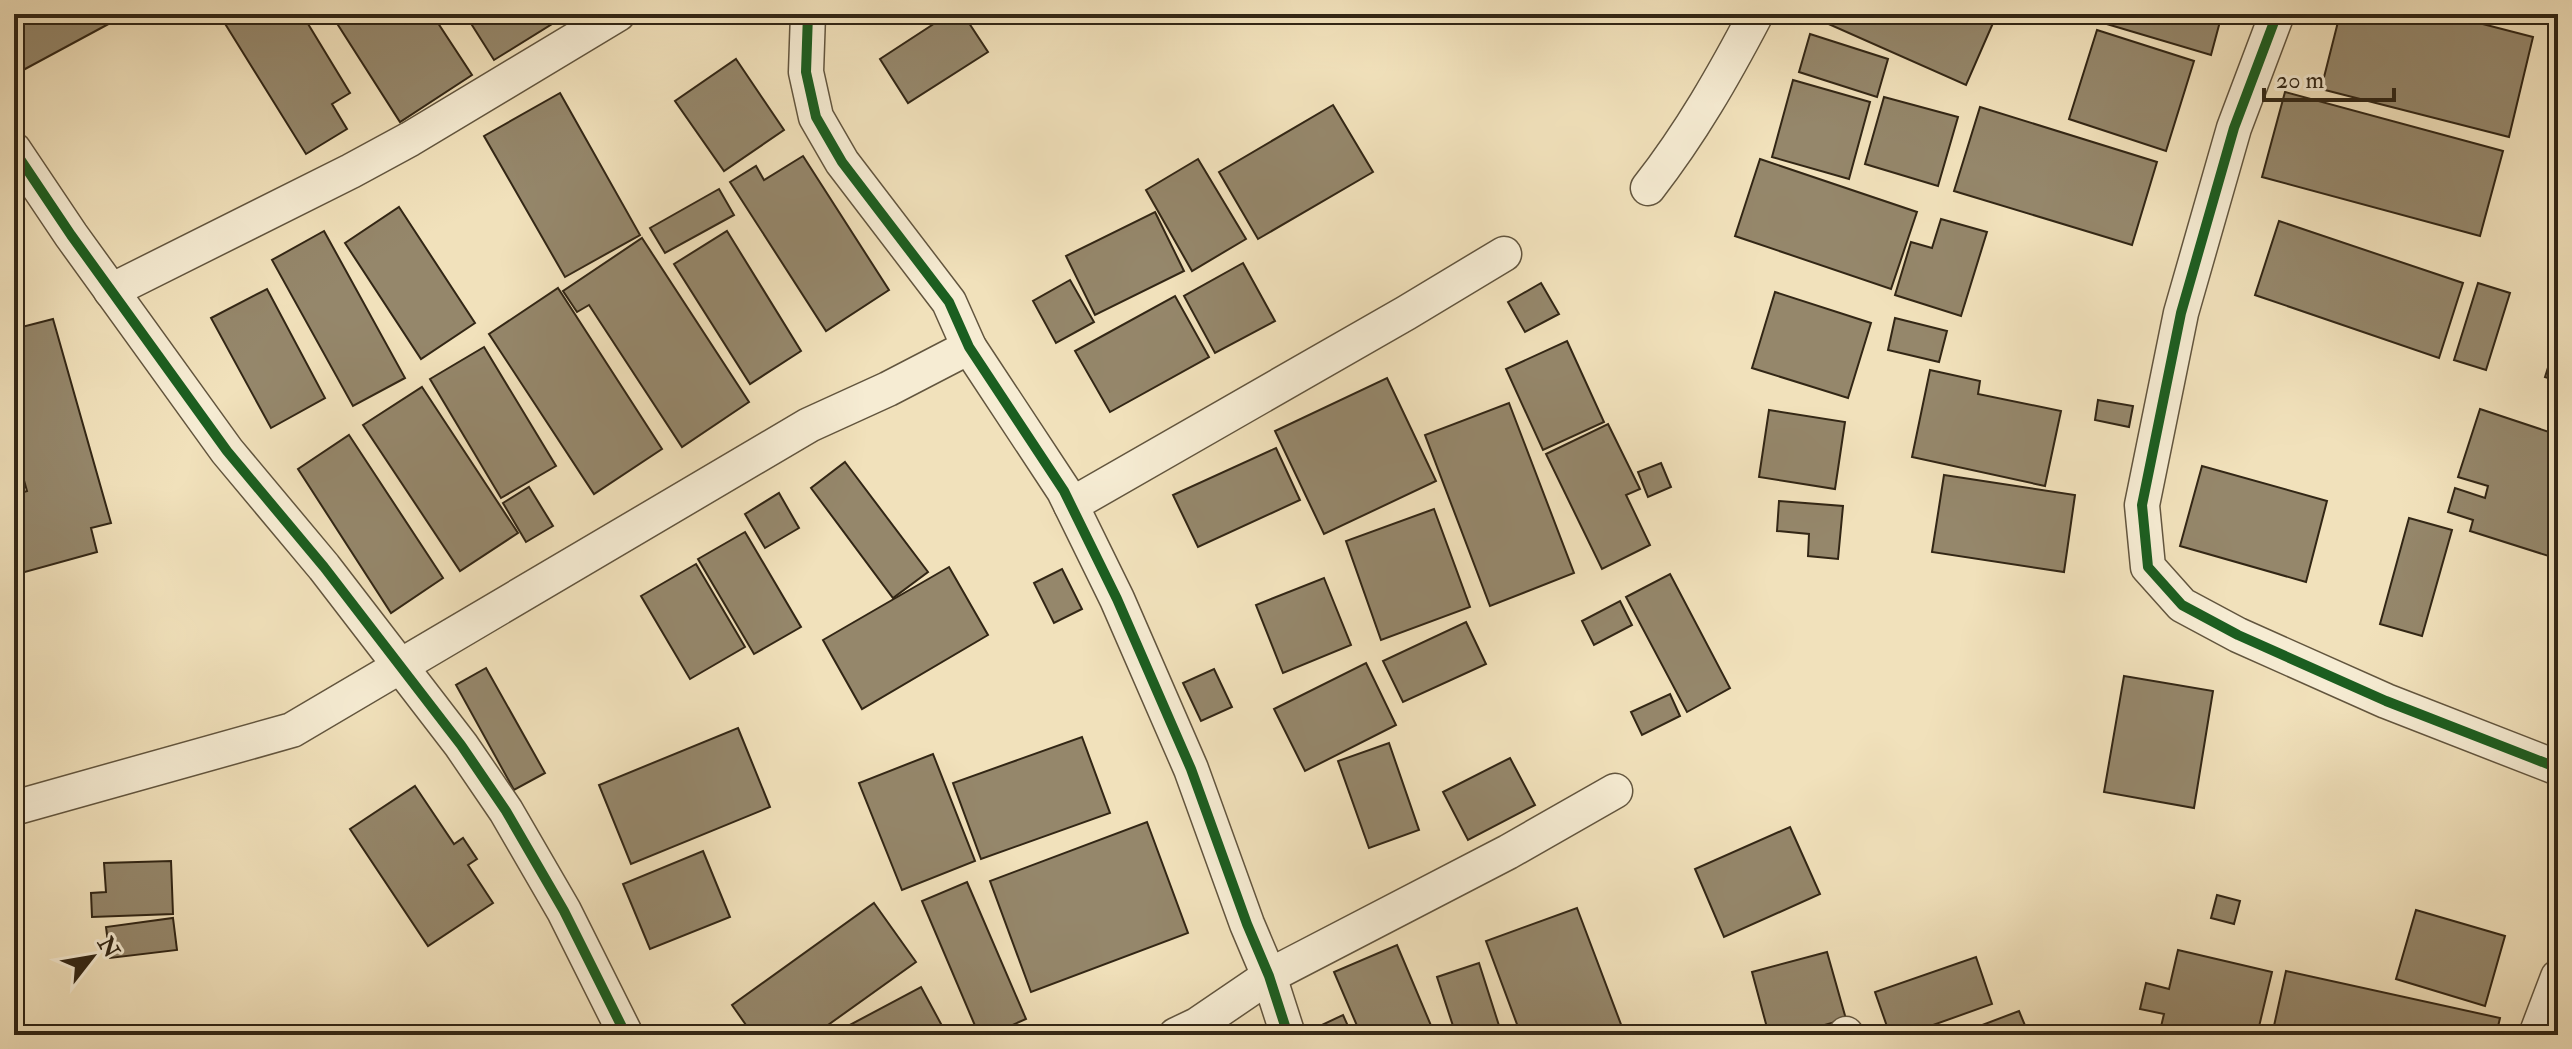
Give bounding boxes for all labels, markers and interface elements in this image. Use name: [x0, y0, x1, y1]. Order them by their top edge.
scale bar: [2264, 52, 2394, 102]
text: 20 m: [2276, 65, 2325, 96]
north arrow: [52, 917, 132, 997]
text: N: [91, 931, 126, 963]

